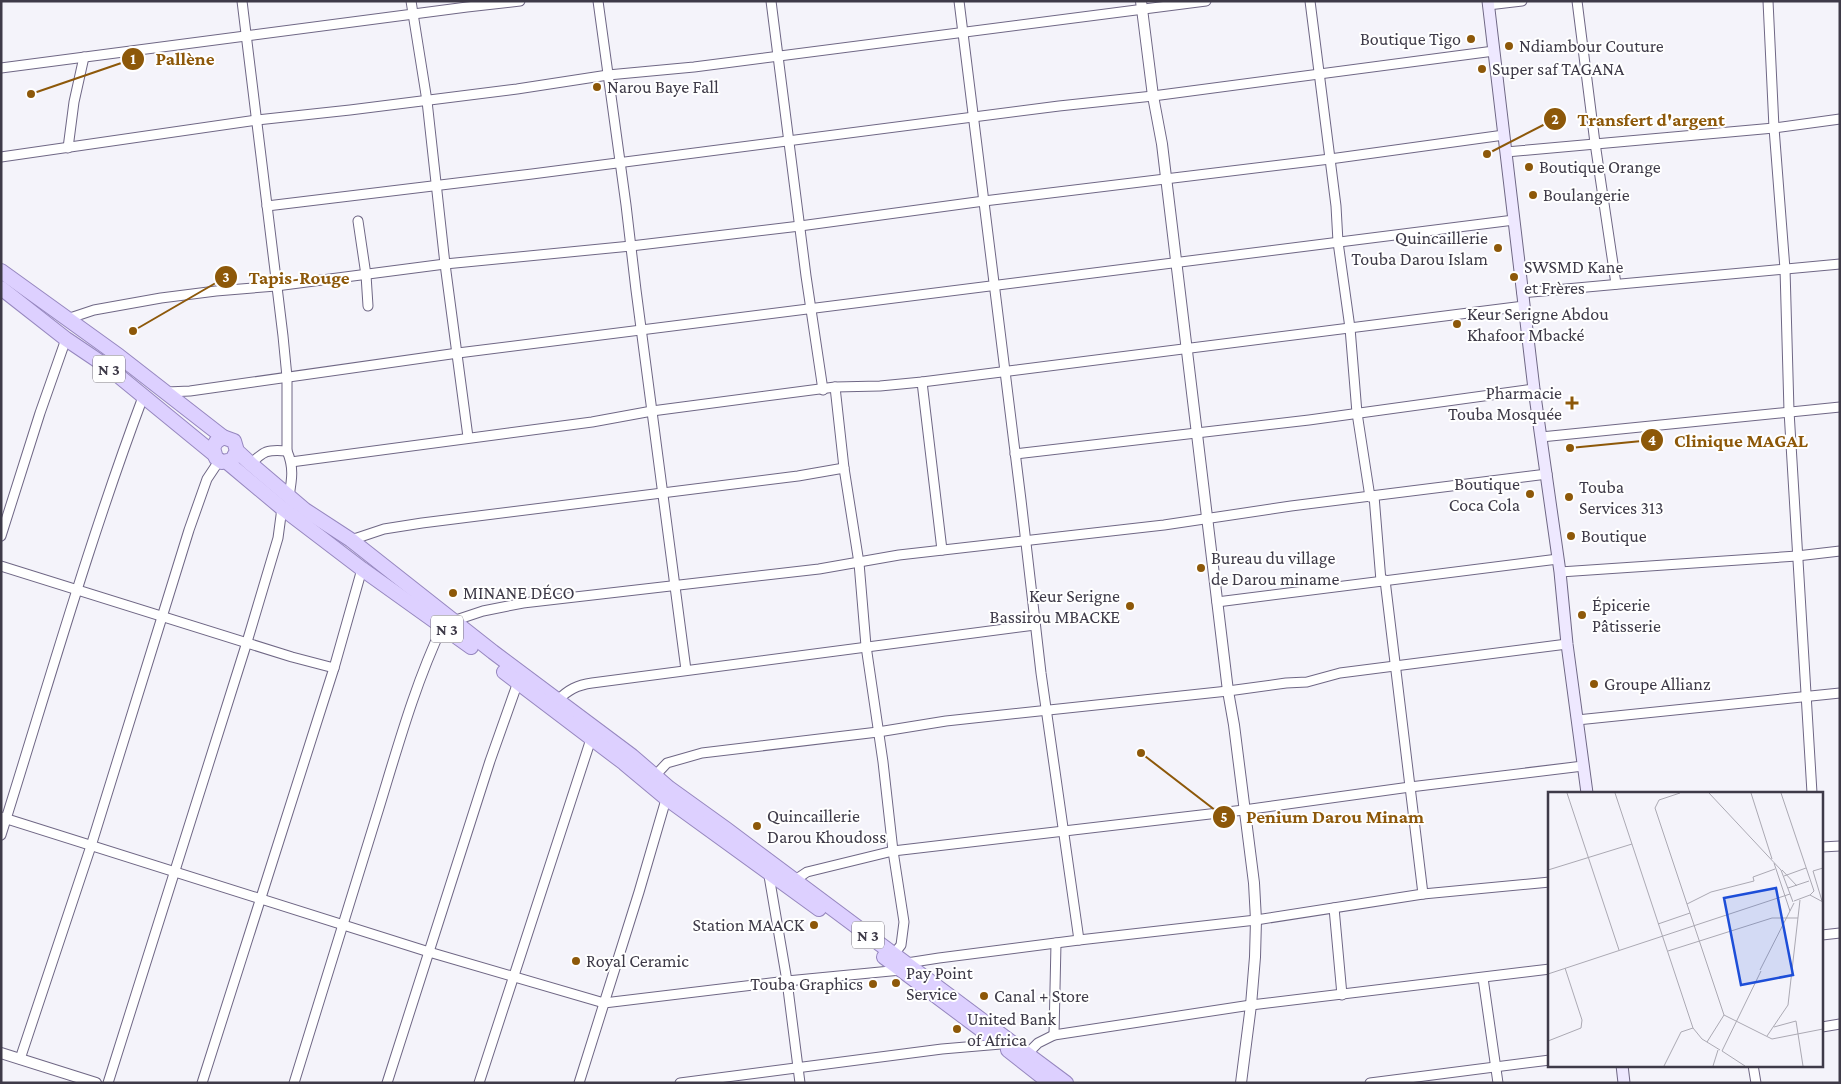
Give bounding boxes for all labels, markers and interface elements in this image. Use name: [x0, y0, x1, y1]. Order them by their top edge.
place label: Boutique Tigo: [1360, 29, 1461, 49]
marker: Boutique Tigo: [1465, 33, 1477, 45]
place label: Ndiambour Couture: [1519, 36, 1664, 56]
marker: Ndiambour Couture: [1503, 40, 1515, 52]
callout: Pallène: [121, 42, 225, 76]
text: Pallène: [155, 48, 215, 69]
text: 1: [130, 51, 136, 67]
place label: Super saf TAGANA: [1492, 59, 1625, 79]
marker: Super saf TAGANA: [1476, 63, 1488, 75]
place label: Narou Baye Fall: [607, 77, 719, 97]
marker: Narou Baye Fall: [591, 81, 603, 93]
callout: Transfert d'argent: [1543, 102, 1735, 136]
text: Transfert d'argent: [1577, 109, 1725, 130]
text: 2: [1551, 111, 1559, 127]
place label: Boutique Orange: [1539, 157, 1661, 177]
marker: Boutique Orange: [1523, 161, 1535, 173]
place label: Boulangerie: [1543, 185, 1630, 205]
marker: Boulangerie: [1527, 189, 1539, 201]
place label: Quincaillerie Touba Darou Islam: [1351, 228, 1489, 269]
marker: Quincaillerie Touba Darou Islam: [1492, 242, 1504, 254]
place label: SWSMD Kane et Frères: [1524, 257, 1623, 298]
callout: Tapis-Rouge: [214, 260, 360, 294]
text: Tapis-Rouge: [248, 267, 350, 288]
text: 3: [222, 269, 230, 285]
marker: SWSMD Kane et Frères: [1508, 271, 1520, 283]
place label: Keur Serigne Abdou Khafoor Mbacké: [1467, 304, 1609, 345]
marker: Keur Serigne Abdou Khafoor Mbacké: [1451, 318, 1463, 330]
road number: N 3: [93, 356, 125, 382]
place label: Pharmacie Touba Mosquée: [1448, 383, 1562, 424]
marker: Pharmacie Touba Mosquée: [1566, 397, 1578, 409]
callout: Clinique MAGAL: [1639, 423, 1818, 457]
text: Clinique MAGAL: [1674, 430, 1809, 451]
text: 4: [1648, 432, 1656, 448]
place label: Boutique Coca Cola: [1449, 474, 1520, 515]
place label: Touba Services 313: [1579, 477, 1664, 518]
marker: Boutique Coca Cola: [1524, 488, 1536, 500]
marker: Touba Services 313: [1563, 491, 1575, 503]
place label: Boutique: [1581, 526, 1647, 546]
marker: Boutique: [1565, 530, 1577, 542]
place label: Bureau du village de Darou miname: [1211, 548, 1340, 589]
marker: Bureau du village de Darou miname: [1195, 562, 1207, 574]
place label: MINANE DÉCO: [463, 583, 575, 603]
place label: Keur Serigne Bassirou MBACKE: [990, 586, 1120, 627]
marker: MINANE DÉCO: [447, 587, 459, 599]
place label: Épicerie Pâtisserie: [1592, 595, 1661, 636]
marker: Keur Serigne Bassirou MBACKE: [1124, 600, 1136, 612]
marker: Épicerie Pâtisserie: [1576, 609, 1588, 621]
road number: N 3: [431, 616, 463, 642]
place label: Groupe Allianz: [1604, 674, 1711, 694]
marker: Groupe Allianz: [1588, 678, 1600, 690]
inset map: [1548, 792, 1824, 1066]
callout: Penium Darou Minam: [1211, 800, 1434, 834]
place label: Quincaillerie Darou Khoudoss: [767, 806, 886, 847]
text: Penium Darou Minam: [1246, 806, 1424, 827]
text: 5: [1220, 809, 1228, 825]
marker: Quincaillerie Darou Khoudoss: [751, 820, 763, 832]
place label: Station MAACK: [692, 915, 805, 935]
marker: Station MAACK: [808, 919, 820, 931]
road number: N 3: [852, 922, 884, 948]
place label: Royal Ceramic: [586, 951, 689, 971]
marker: Royal Ceramic: [570, 955, 582, 967]
place label: Pay Point Service: [906, 963, 974, 1004]
place label: Touba Graphics: [750, 974, 863, 994]
marker: Pay Point Service: [890, 977, 902, 989]
marker: Touba Graphics: [867, 978, 879, 990]
place label: Canal + Store: [994, 986, 1089, 1006]
marker: Canal + Store: [978, 990, 990, 1002]
place label: United Bank of Africa: [967, 1009, 1056, 1050]
marker: United Bank of Africa: [951, 1023, 963, 1035]

